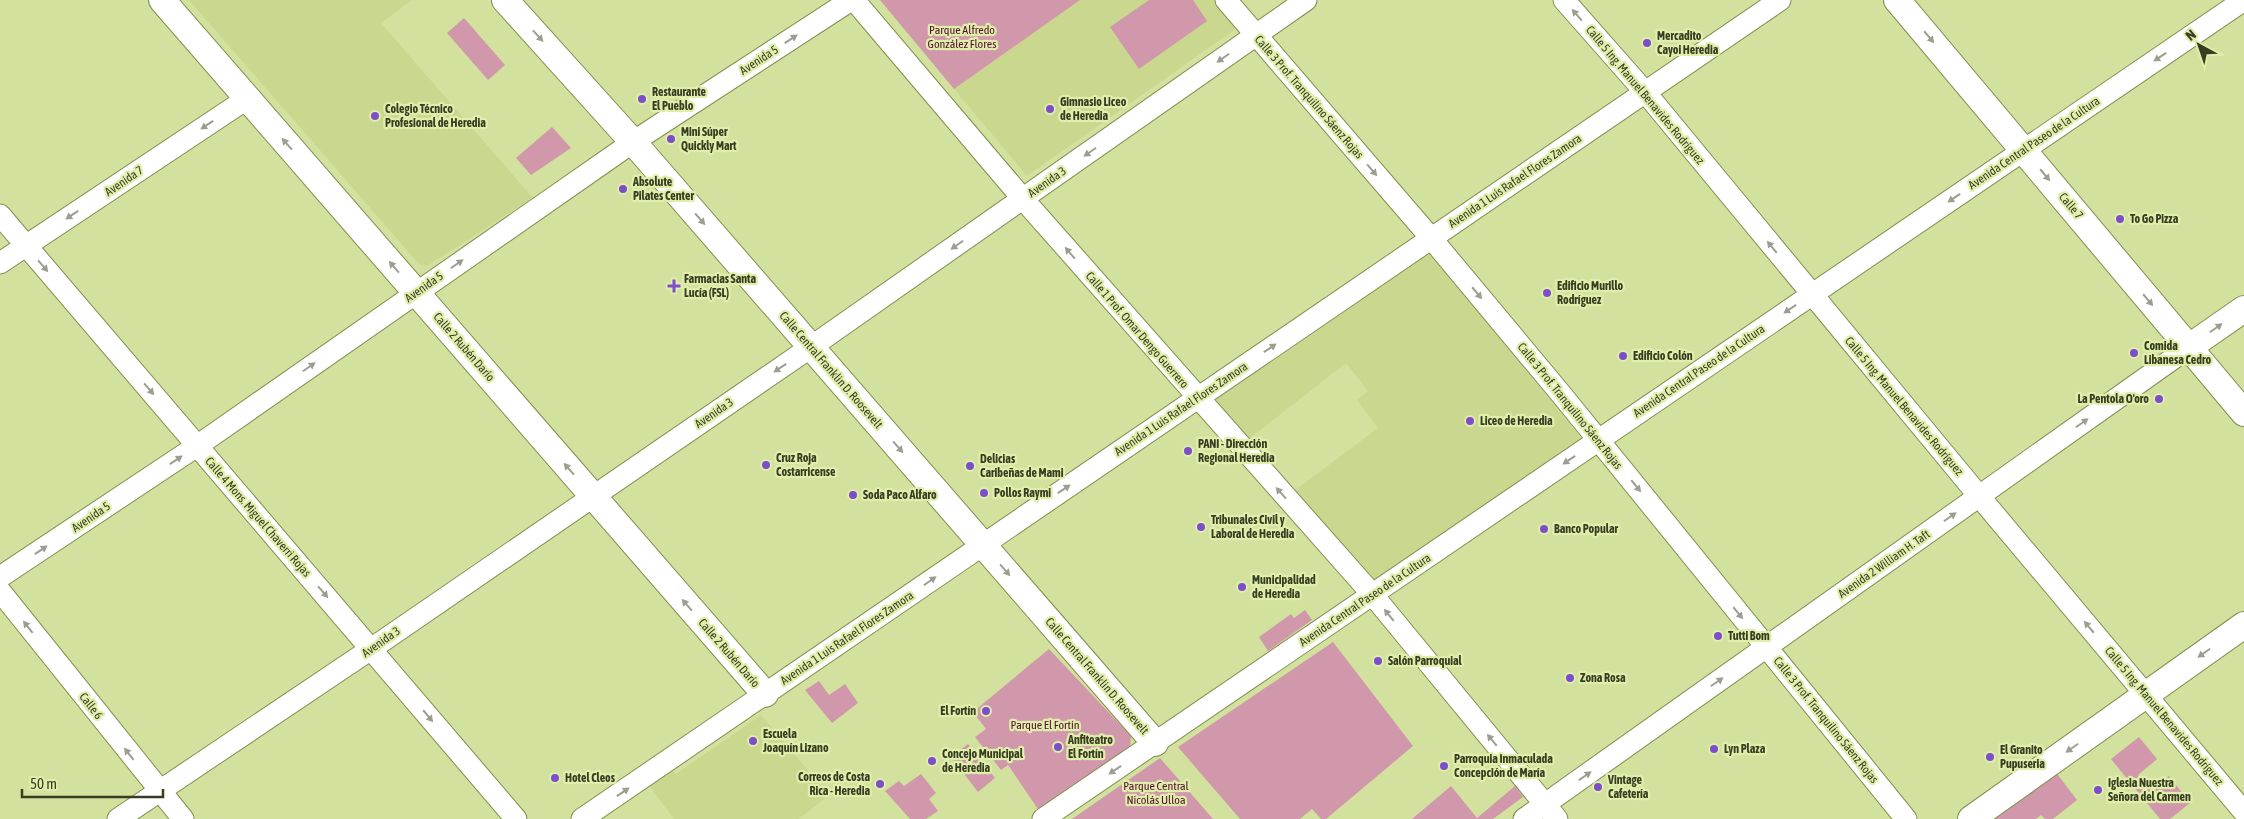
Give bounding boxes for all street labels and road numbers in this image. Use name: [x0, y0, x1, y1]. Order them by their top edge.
street label: Calle 5 Ing. Manuel Benavides Rodríguez: [1583, 23, 1708, 168]
street label: Calle 3 Prof. Tranquilino Sáenz Rojas: [1252, 33, 1366, 161]
street label: Avenida 5: [737, 42, 781, 78]
street label: Avenida Central Paseo de la Cultura: [1966, 94, 2102, 192]
street label: Avenida 1 Luis Rafael Flores Zamora: [1446, 131, 1584, 231]
street label: Avenida 7: [102, 163, 146, 199]
street label: Avenida 3: [1025, 164, 1069, 200]
street label: Calle 7: [2056, 190, 2086, 222]
street label: Avenida 5: [402, 269, 446, 305]
street label: Calle 1 Prof. Omar Dengo Guerrero: [1083, 269, 1192, 391]
street label: Calle Central Franklin D. Roosevelt: [776, 309, 886, 432]
street label: Calle 2 Rubén Darío: [430, 310, 498, 384]
street label: Avenida Central Paseo de la Cultura: [1631, 322, 1767, 420]
street label: Calle 5 Ing. Manuel Benavides Rodríguez: [1842, 334, 1967, 479]
street label: Calle 3 Prof. Tranquilino Sáenz Rojas: [1515, 340, 1625, 472]
street label: Avenida 1 Luis Rafael Flores Zamora: [1112, 359, 1250, 459]
street label: Avenida 3: [692, 395, 736, 431]
street label: Calle 4 Mons. Miguel Chaverri Rojas: [202, 454, 314, 580]
street label: Avenida 5: [69, 499, 113, 535]
street label: Avenida 2 William H. Taft: [1835, 527, 1933, 601]
street label: Avenida Central Paseo de la Cultura: [1297, 551, 1433, 649]
street label: Avenida 1 Luis Rafael Flores Zamora: [778, 588, 916, 688]
street label: Calle Central Franklin D. Roosevelt: [1042, 615, 1152, 738]
street label: Calle 2 Rubén Darío: [695, 616, 763, 690]
street label: Avenida 3: [359, 624, 403, 660]
street label: Calle 5 Ing. Manuel Benavides Rodríguez: [2102, 644, 2227, 789]
street label: Calle 3 Prof. Tranquilino Sáenz Rojas: [1771, 654, 1881, 786]
street label: Calle 6: [76, 690, 106, 722]

